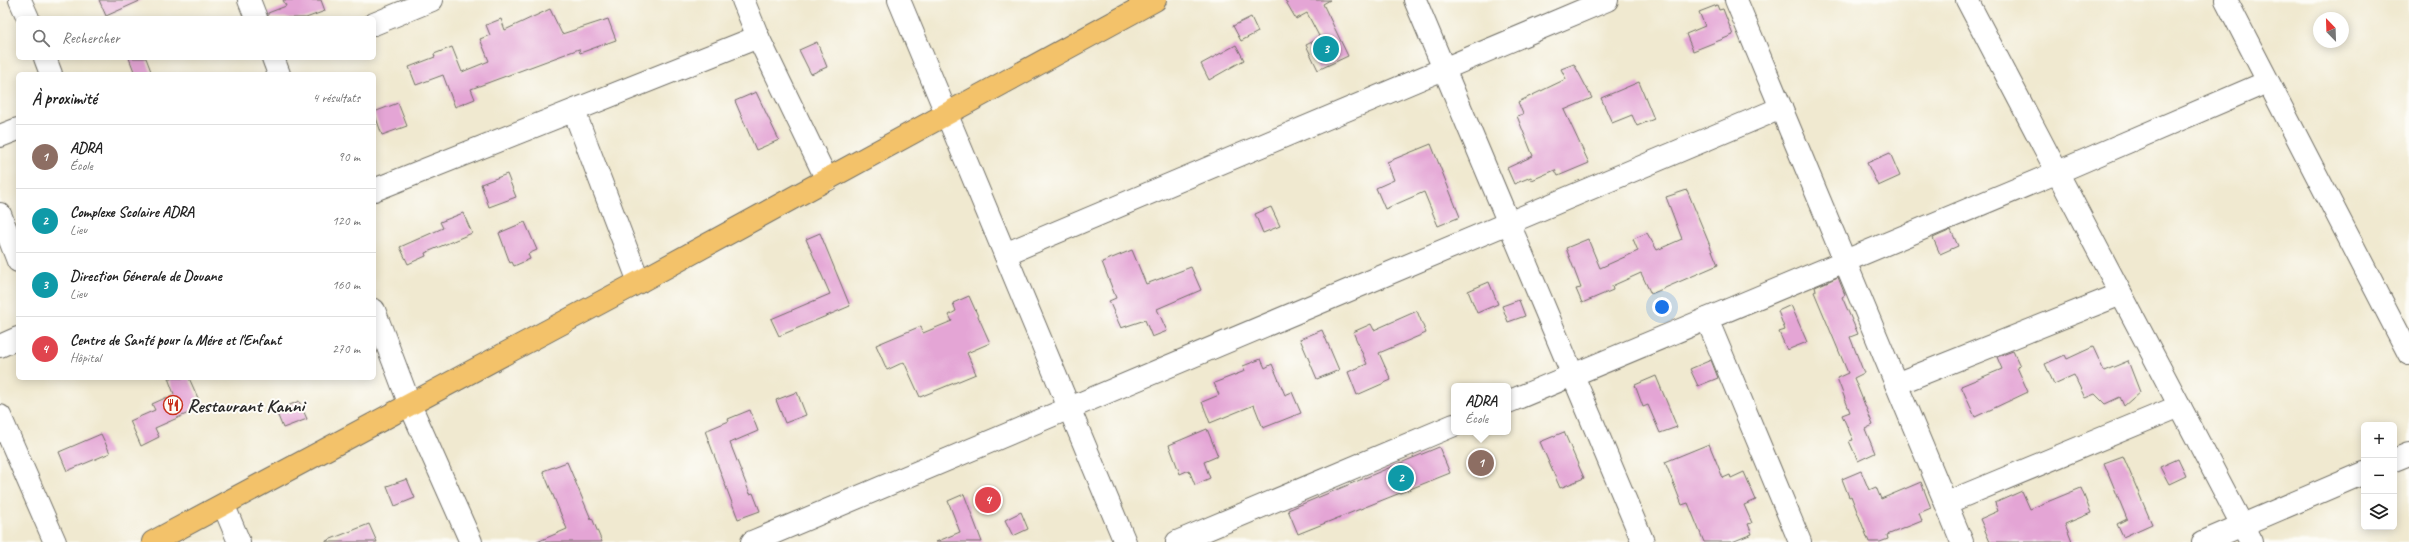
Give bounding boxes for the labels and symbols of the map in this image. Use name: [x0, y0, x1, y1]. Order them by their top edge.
north arrow: [2313, 12, 2349, 48]
pin: 3: [1313, 34, 1339, 64]
your location: [1652, 297, 1672, 317]
restaurant icon: Restaurant Kanni: [162, 394, 184, 416]
place label: Restaurant Kanni: [187, 394, 306, 418]
pin: 1: [1468, 448, 1494, 478]
pin: 2: [1388, 463, 1414, 493]
pin: 4: [975, 485, 1001, 515]

